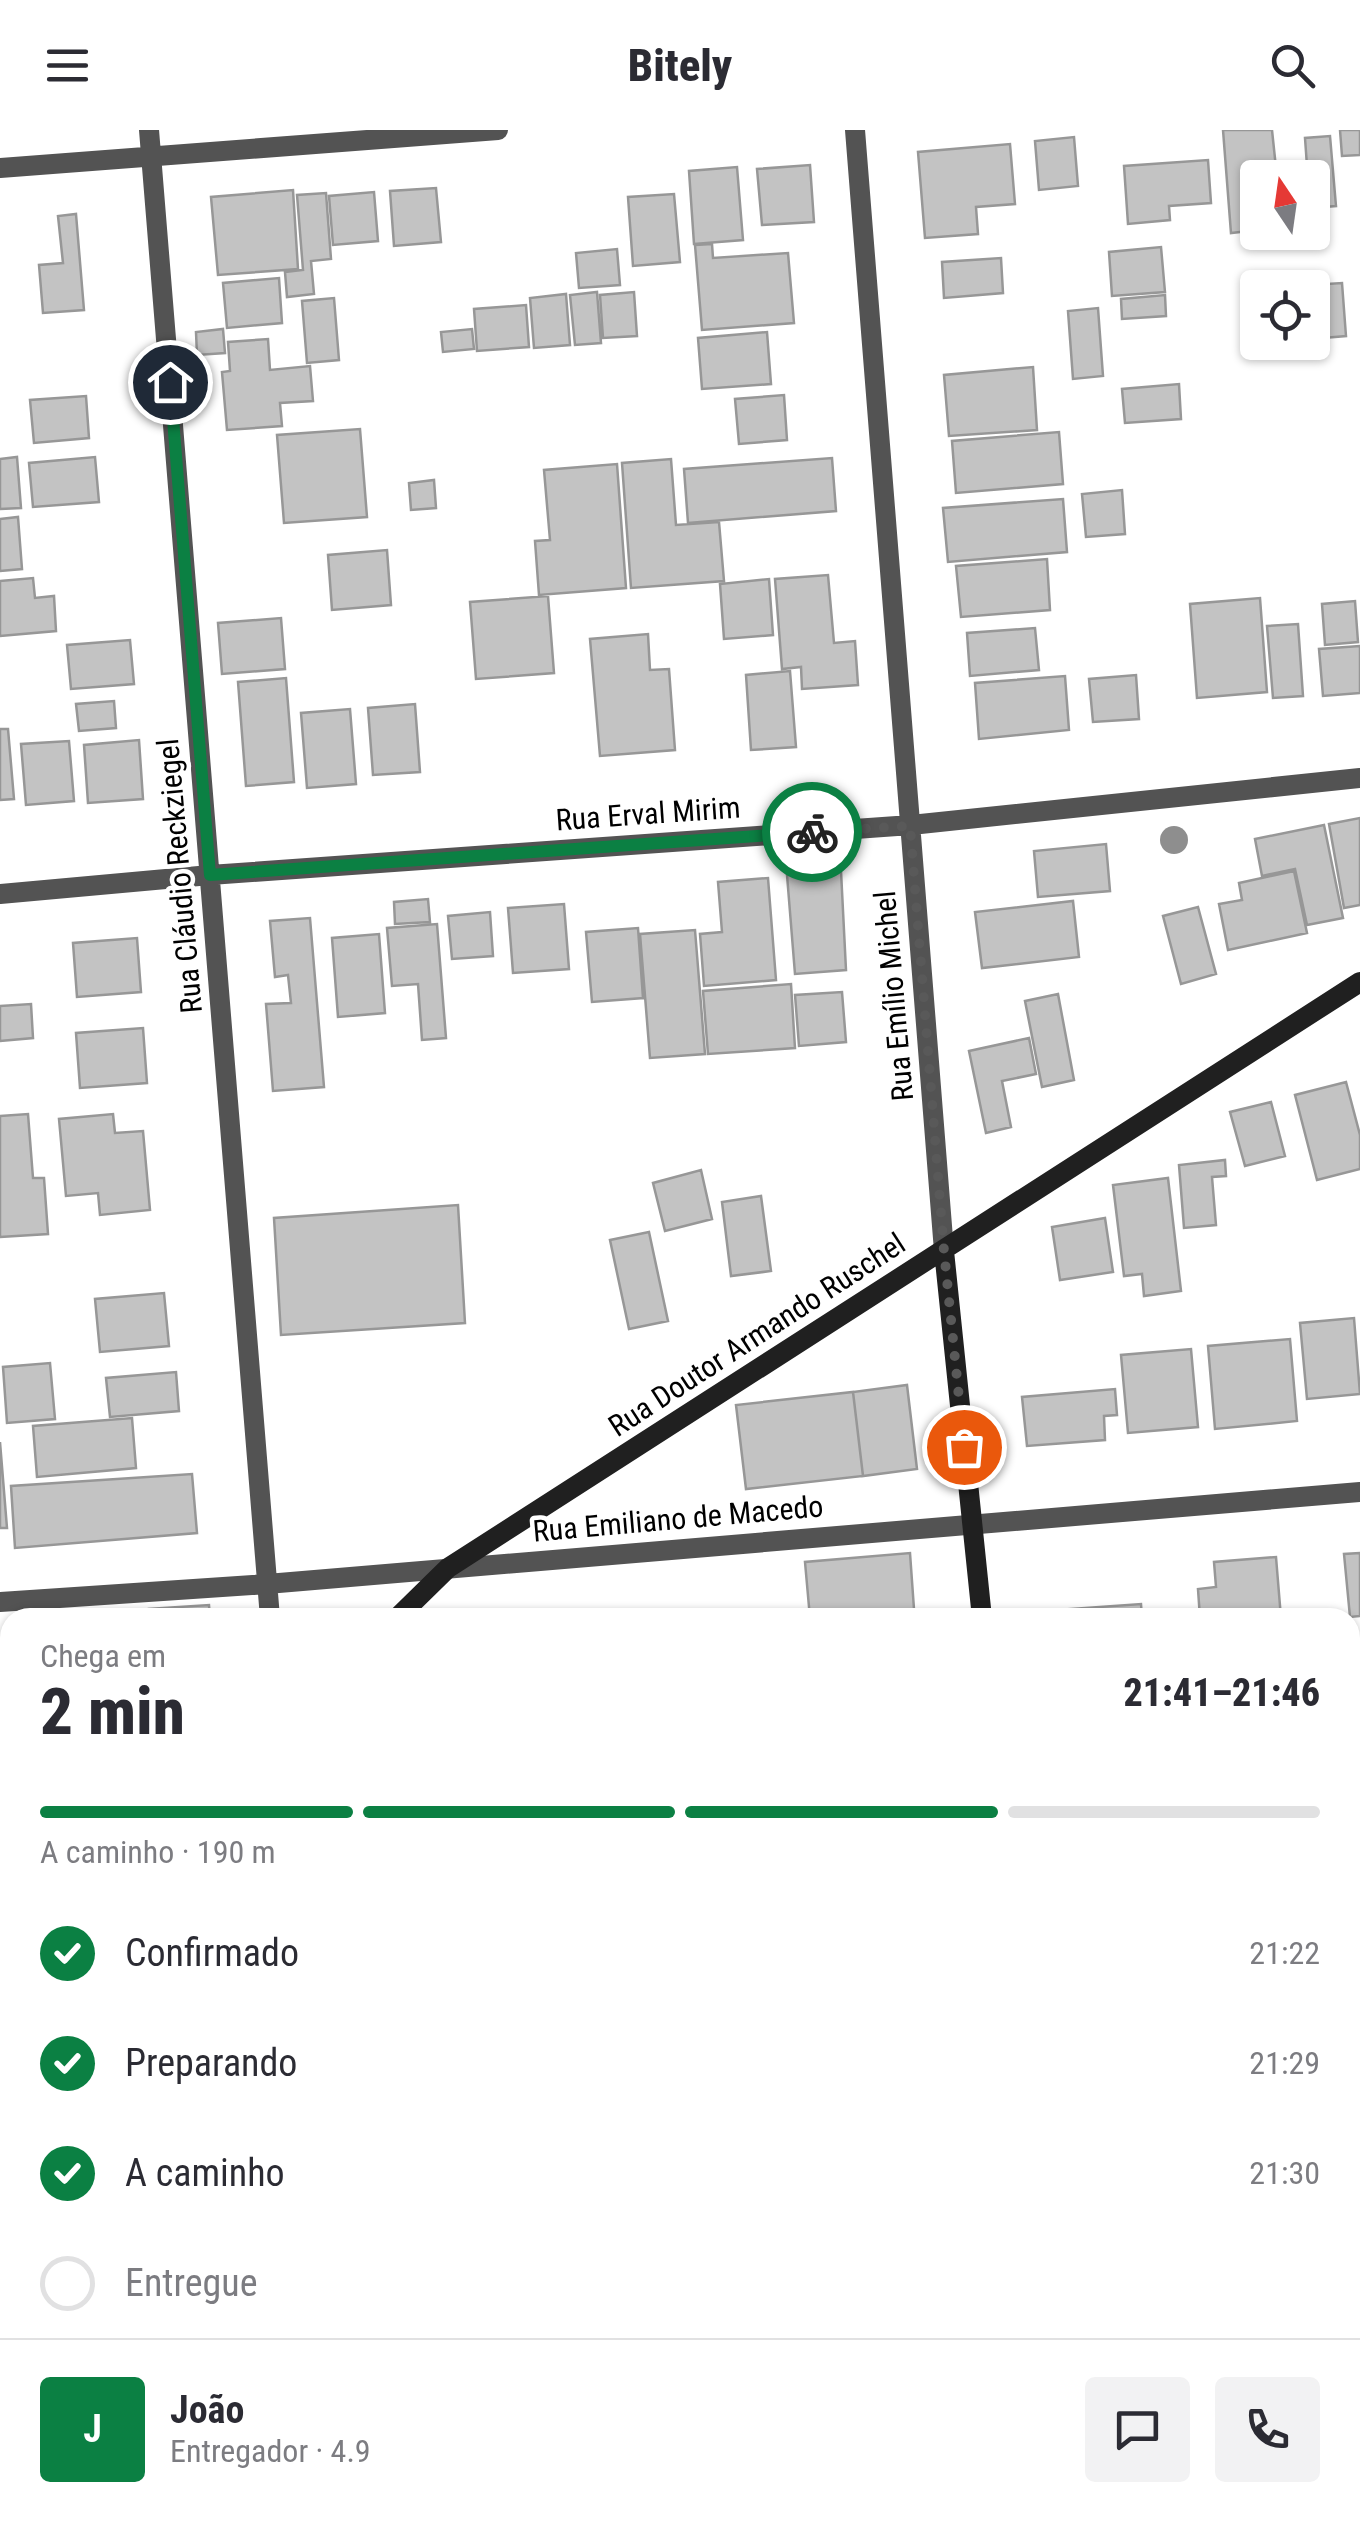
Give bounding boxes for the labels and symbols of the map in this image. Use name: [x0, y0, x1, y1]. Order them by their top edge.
north arrow: [1240, 160, 1330, 250]
pin: [128, 340, 213, 425]
street label: Rua Cláudio Reckziegel: [150, 737, 209, 1015]
courier: [762, 782, 862, 882]
street label: Rua Erval Mirim: [555, 790, 741, 837]
street label: Rua Emílio Michel: [867, 890, 920, 1103]
street label: Rua Doutor Armando Ruschel: [602, 1226, 911, 1444]
pin: [922, 1405, 1007, 1490]
street label: Rua Emiliano de Macedo: [531, 1488, 825, 1549]

